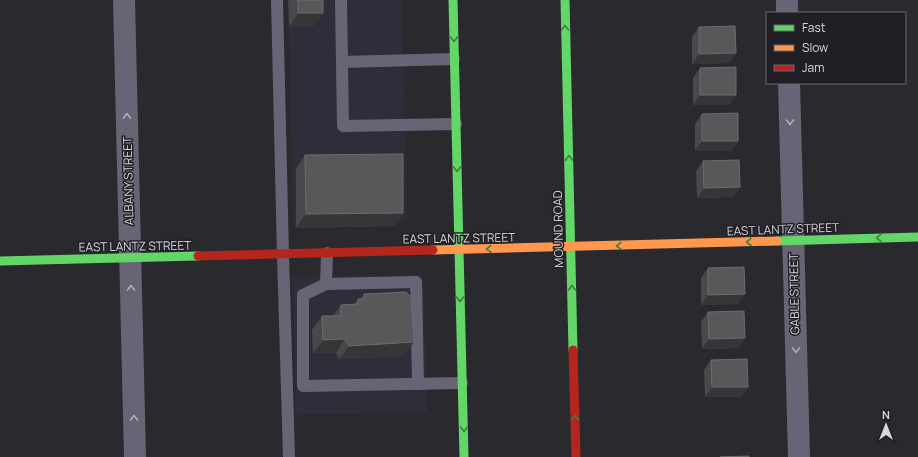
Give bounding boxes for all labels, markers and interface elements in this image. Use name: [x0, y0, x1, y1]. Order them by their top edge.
legend: [766, 12, 906, 84]
text: Fast: [802, 19, 826, 36]
one-way arrow: [561, 25, 569, 31]
one-way arrow: [450, 36, 458, 42]
text: Slow: [802, 39, 828, 56]
text: Jam: [802, 59, 824, 76]
one-way arrow: [122, 113, 131, 119]
one-way arrow: [786, 119, 794, 125]
street label: ALBANY STREET: [119, 136, 137, 225]
one-way arrow: [564, 155, 573, 161]
one-way arrow: [453, 166, 461, 172]
street label: MOUND ROAD: [549, 190, 567, 268]
street label: EAST LANTZ STREET: [726, 219, 840, 239]
street label: EAST LANTZ STREET: [403, 229, 516, 247]
one-way arrow: [876, 234, 882, 243]
street label: EAST LANTZ STREET: [79, 237, 192, 255]
one-way arrow: [746, 238, 752, 246]
one-way arrow: [616, 242, 622, 250]
one-way arrow: [486, 245, 492, 254]
street label: GABLE STREET: [785, 252, 803, 335]
one-way arrow: [127, 285, 135, 291]
one-way arrow: [568, 285, 576, 291]
one-way arrow: [456, 296, 465, 302]
one-way arrow: [792, 347, 800, 353]
north arrow: [866, 405, 906, 445]
text: N: [882, 407, 890, 422]
one-way arrow: [130, 415, 139, 421]
one-way arrow: [571, 415, 579, 421]
one-way arrow: [459, 426, 468, 432]

